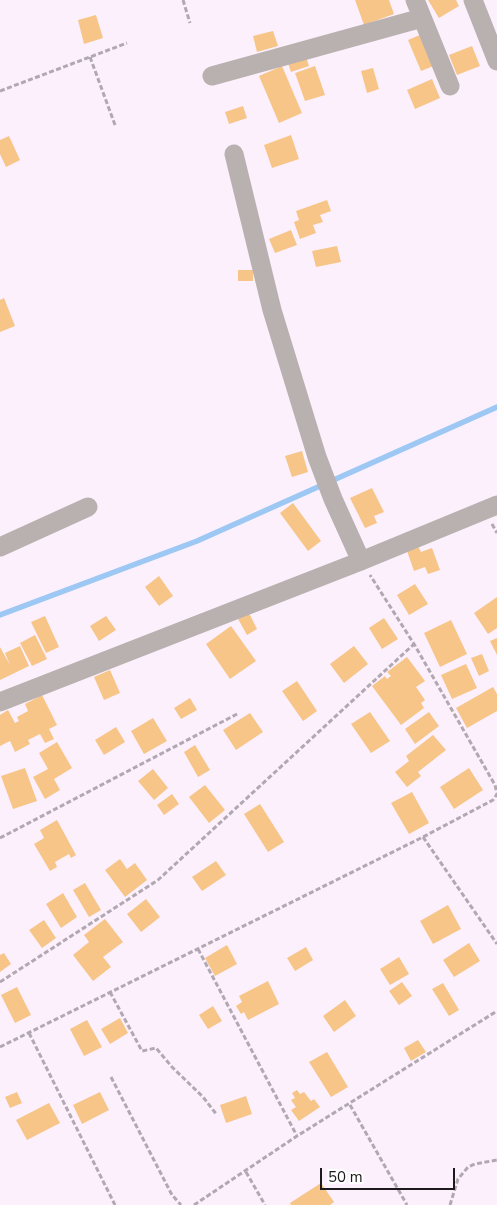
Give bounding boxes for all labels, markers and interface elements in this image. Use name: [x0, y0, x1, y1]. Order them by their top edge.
scale bar: [322, 1158, 457, 1190]
text: 50 m: [328, 1167, 363, 1187]

